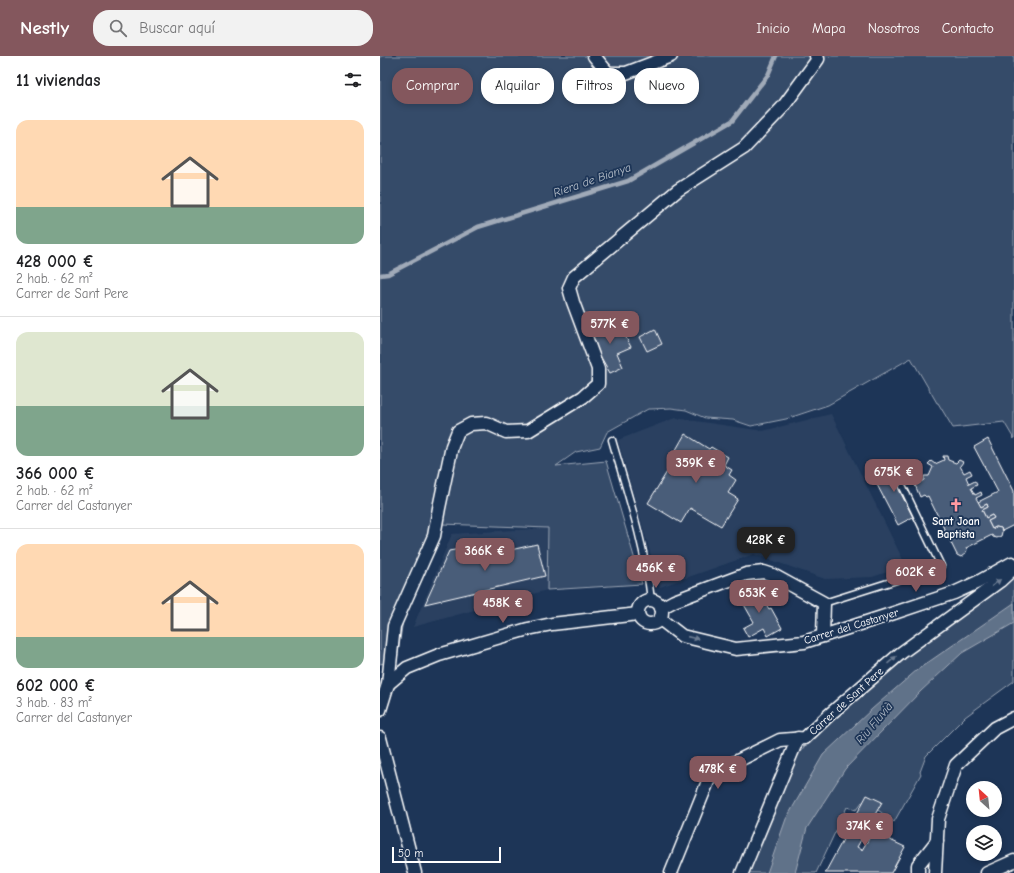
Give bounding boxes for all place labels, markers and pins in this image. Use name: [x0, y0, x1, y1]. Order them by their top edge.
pin: 577K €: [577, 311, 643, 345]
pin: 359K €: [663, 450, 729, 484]
pin: 675K €: [861, 459, 927, 493]
church icon: Sant Joan Baptista: [948, 497, 964, 513]
place label: Sant Joan Baptista: [932, 515, 980, 541]
pin: 428K €: [733, 527, 799, 561]
pin: 366K €: [452, 538, 518, 572]
pin: 456K €: [623, 555, 689, 589]
pin: 602K €: [883, 559, 949, 593]
pin: 653K €: [726, 580, 792, 614]
pin: 458K €: [470, 590, 536, 624]
pin: 478K €: [685, 756, 751, 790]
pin: 374K €: [832, 813, 898, 847]

